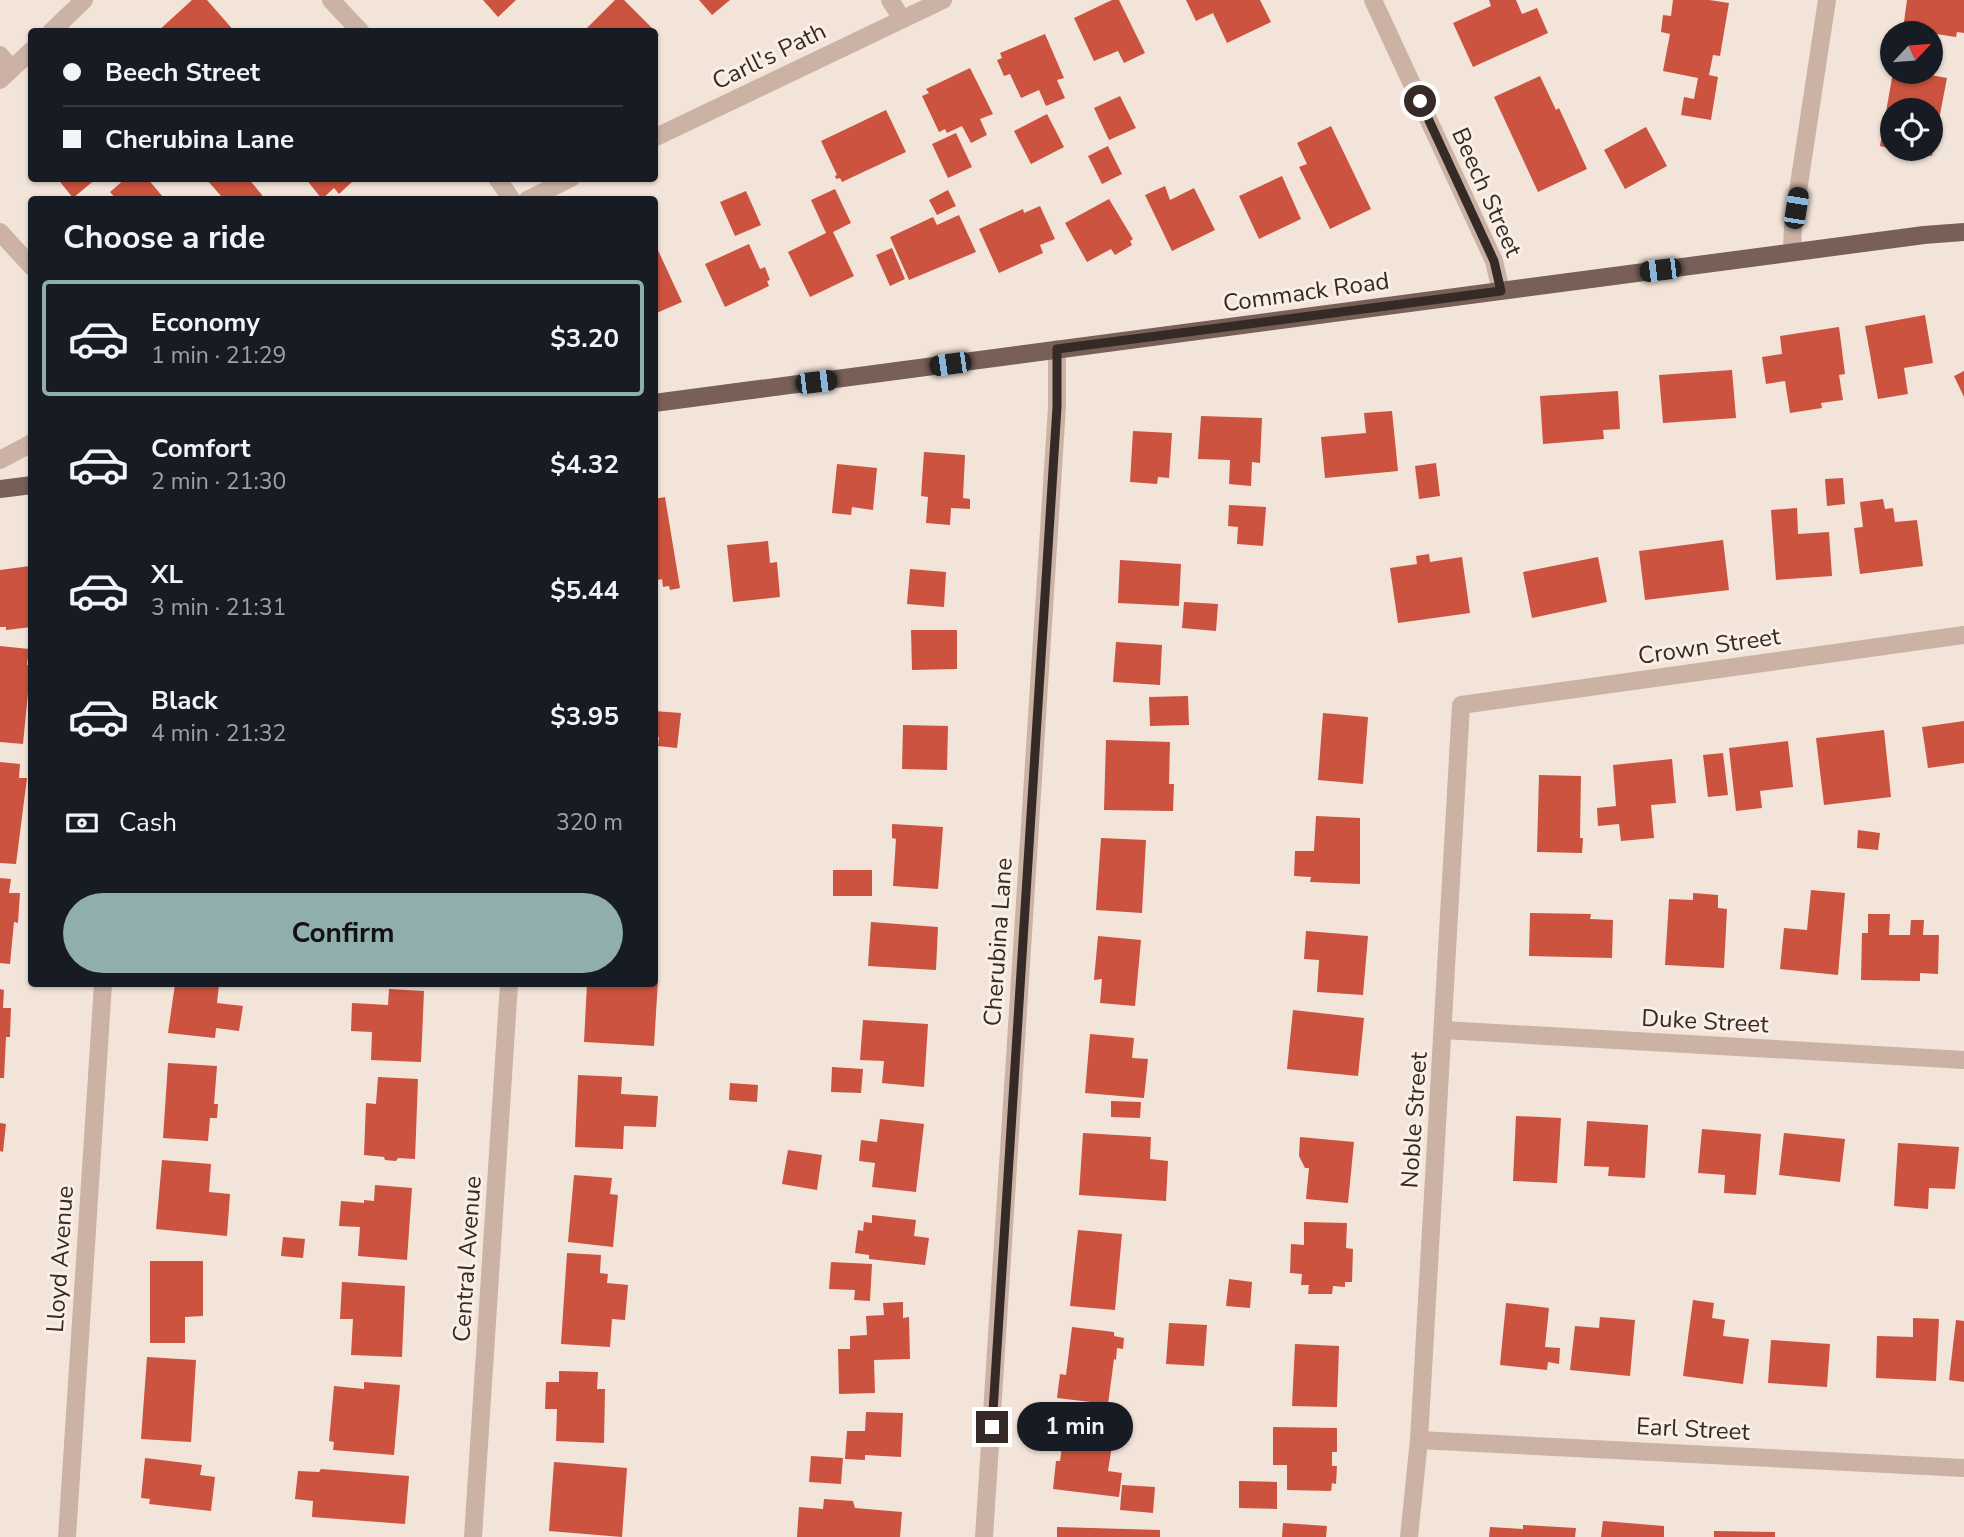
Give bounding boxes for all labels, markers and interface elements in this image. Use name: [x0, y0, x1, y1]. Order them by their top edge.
street label: Carll's Path: [707, 15, 831, 97]
north arrow: [1880, 21, 1942, 84]
map controls: [1880, 21, 1943, 161]
text: Beech Street: [105, 55, 260, 90]
route start: [1404, 85, 1436, 117]
button: locate: [1880, 98, 1943, 161]
text: Cherubina Lane: [105, 122, 294, 157]
street label: Beech Street: [1444, 122, 1530, 262]
car: [1783, 186, 1810, 230]
text: Choose a ride: [63, 216, 265, 259]
car: [1638, 257, 1683, 283]
street label: Commack Road: [1221, 264, 1391, 320]
text: Economy: [151, 305, 260, 340]
icon: car: [67, 307, 130, 370]
text: $3.20: [550, 321, 619, 356]
text: 1 min · 21:29: [151, 340, 286, 371]
car: [928, 351, 973, 377]
car: [794, 369, 839, 395]
text: Comfort: [151, 431, 251, 466]
icon: car: [67, 433, 130, 496]
text: $4.32: [550, 447, 619, 482]
text: 2 min · 21:30: [151, 466, 286, 497]
text: XL: [151, 557, 183, 592]
icon: car: [67, 559, 130, 622]
text: $5.44: [550, 573, 619, 608]
text: 3 min · 21:31: [151, 592, 286, 623]
street label: Crown Street: [1636, 620, 1783, 672]
text: Black: [151, 683, 218, 718]
icon: car: [67, 685, 130, 748]
text: $3.95: [550, 699, 619, 734]
text: 4 min · 21:32: [151, 718, 286, 749]
icon: cash: [63, 804, 101, 842]
text: Cash: [119, 805, 177, 840]
text: 320 m: [556, 807, 623, 838]
street label: Cherubina Lane: [976, 857, 1020, 1027]
button: Confirm: [63, 893, 623, 973]
street label: Duke Street: [1641, 1002, 1770, 1040]
street label: Noble Street: [1393, 1050, 1435, 1189]
street label: Central Avenue: [445, 1175, 489, 1343]
street label: Lloyd Avenue: [39, 1184, 81, 1334]
callout: 1 min: [1016, 1402, 1132, 1452]
street label: Earl Street: [1635, 1410, 1751, 1448]
route end: [976, 1411, 1008, 1443]
text: 1 min: [1045, 1411, 1105, 1442]

